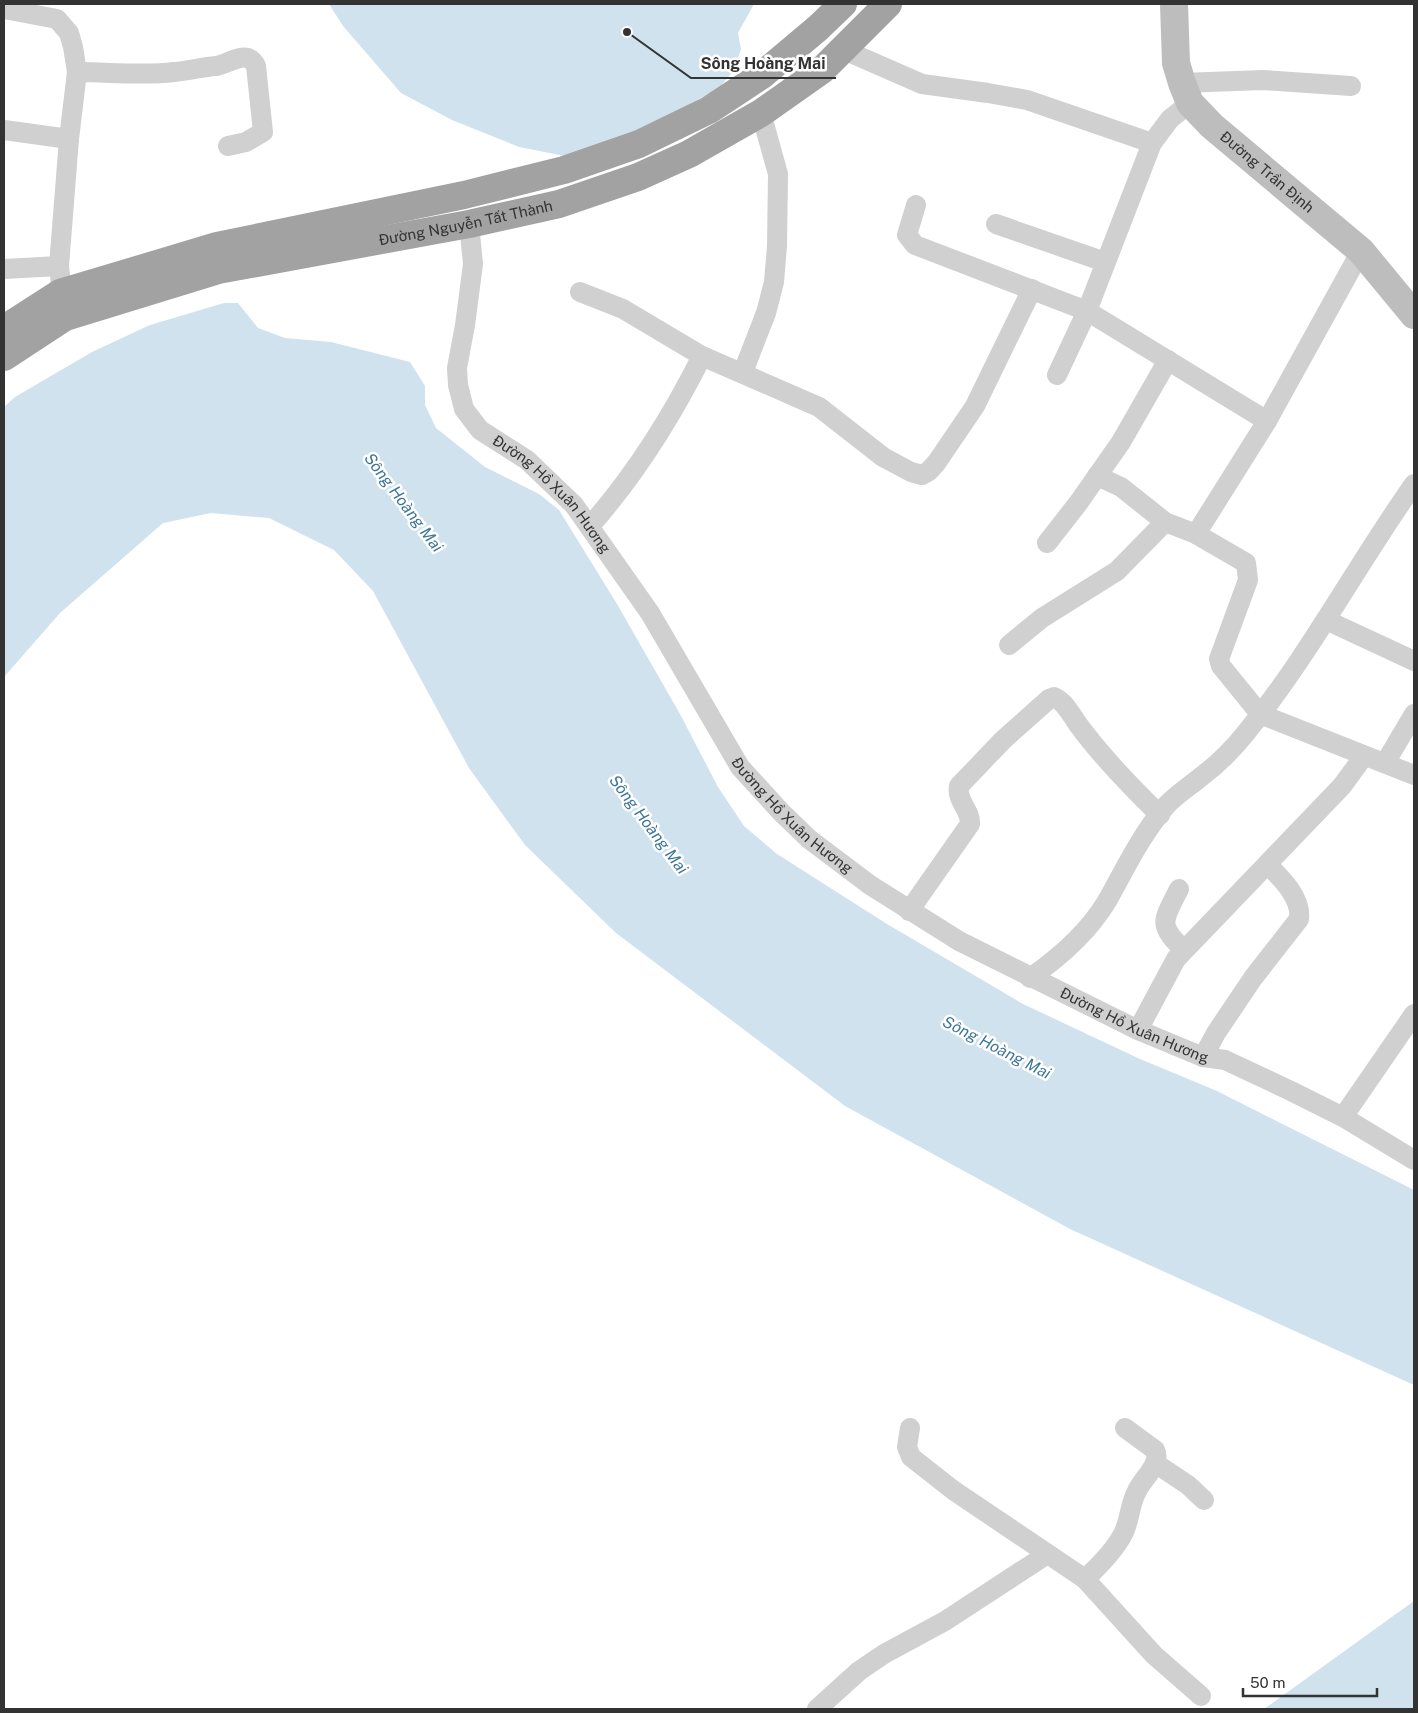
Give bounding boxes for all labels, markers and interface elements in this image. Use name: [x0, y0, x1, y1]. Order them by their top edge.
callout: Sông Hoàng Mai: [691, 47, 836, 78]
text: Sông Hoàng Mai: [701, 54, 825, 73]
street label: Đường Trần Định: [1217, 128, 1318, 216]
street label: Đường Nguyễn Tất Thành: [377, 197, 554, 248]
street label: Đường Hồ Xuân Hương: [490, 431, 614, 556]
water label: Sông Hoàng Mai: [360, 449, 447, 556]
street label: Đường Hồ Xuân Hương: [728, 754, 856, 877]
water label: Sông Hoàng Mai: [605, 771, 692, 878]
street label: Đường Hồ Xuân Hương: [1058, 984, 1209, 1066]
water label: Sông Hoàng Mai: [939, 1012, 1054, 1083]
scale bar: [1243, 1666, 1377, 1698]
text: 50 m: [1250, 1674, 1285, 1691]

